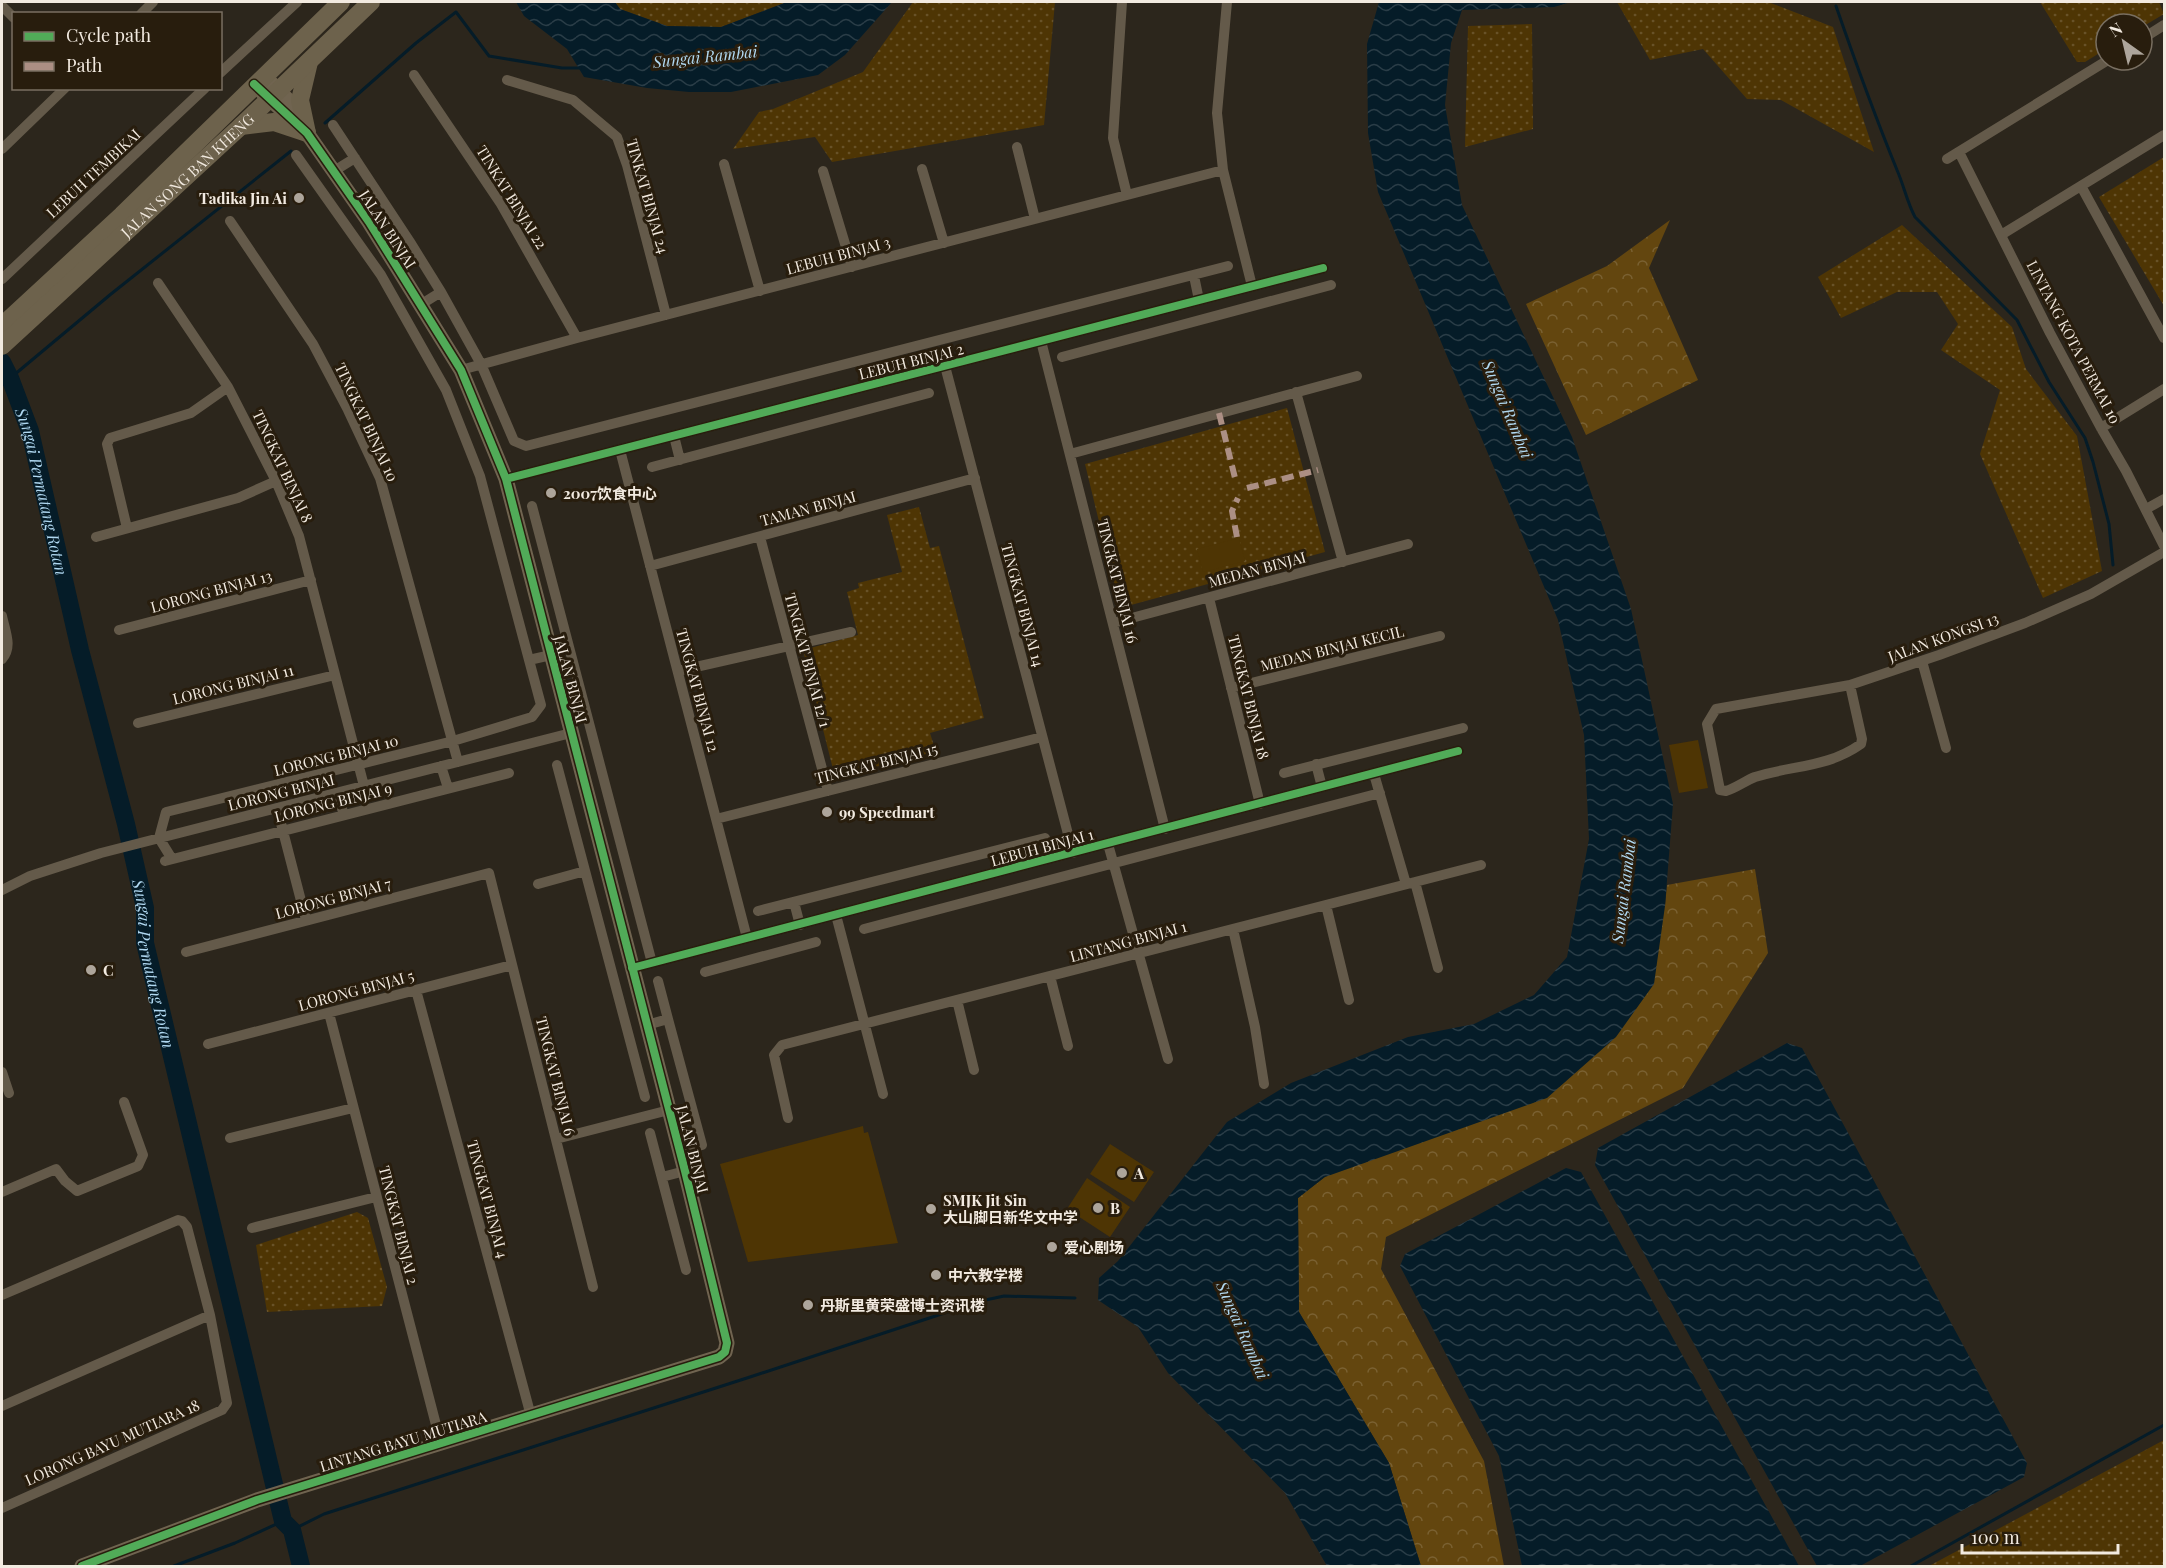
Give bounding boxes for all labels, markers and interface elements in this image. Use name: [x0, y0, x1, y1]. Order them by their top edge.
legend: [12, 12, 222, 90]
north arrow: [2094, 12, 2154, 72]
text: N: [2105, 17, 2126, 41]
text: Cycle path: [66, 23, 151, 47]
water label: Sungai Rambai: [651, 40, 759, 72]
text: Path: [66, 53, 103, 77]
street label: JALAN SONG BAN KHENG: [116, 109, 259, 242]
street label: LEBUH TEMBIKAI: [42, 124, 144, 222]
street label: TINKAT BINJAI 24: [622, 136, 674, 256]
street label: TINKAT BINJAI 22: [472, 142, 552, 252]
street label: JALAN BINJAI: [355, 185, 421, 272]
place label: Tadika Jin Ai: [199, 188, 287, 208]
marker: Tadika Jin Ai: [292, 191, 306, 205]
street label: LEBUH BINJAI 3: [784, 231, 892, 278]
street label: LINTANG KOTA PERMAI 10: [2022, 257, 2126, 427]
street label: LEBUH BINJAI 2: [856, 338, 966, 384]
water label: Sungai Rambai: [1477, 356, 1539, 462]
street label: TINGKAT BINJAI 10: [331, 359, 403, 485]
water label: Sungai Permatang Rotan: [11, 404, 73, 577]
street label: TINGKAT BINJAI 8: [248, 406, 318, 526]
place label: 2007饮食中心: [563, 483, 657, 503]
marker: 2007饮食中心: [544, 486, 558, 500]
street label: TAMAN BINJAI: [758, 486, 858, 530]
street label: TINGKAT BINJAI 16: [1093, 517, 1143, 646]
street label: TINGKAT BINJAI 14: [997, 541, 1049, 669]
street label: MEDAN BINJAI: [1206, 546, 1308, 592]
street label: LORONG BINJAI 13: [148, 565, 274, 617]
street label: TINGKAT BINJAI 12/1: [780, 591, 836, 730]
street label: JALAN KONGSI 13: [1884, 608, 2001, 667]
street label: MEDAN BINJAI KECIL: [1258, 620, 1406, 675]
street label: TINGKAT BINJAI 12: [672, 626, 724, 754]
street label: JALAN BINJAI: [549, 632, 592, 725]
street label: TINGKAT BINJAI 18: [1224, 633, 1274, 762]
street label: LORONG BINJAI 11: [170, 659, 296, 709]
street label: LORONG BINJAI 10: [272, 730, 400, 780]
street label: TINGKAT BINJAI 15: [813, 738, 939, 788]
street label: LORONG BINJAI: [226, 769, 336, 815]
street label: LORONG BINJAI 9: [272, 778, 394, 826]
place label: 99 Speedmart: [839, 802, 935, 822]
marker: 99 Speedmart: [820, 805, 834, 819]
street label: LEBUH BINJAI 1: [988, 824, 1096, 870]
water label: Sungai Rambai: [1606, 837, 1640, 945]
street label: LORONG BINJAI 7: [273, 873, 393, 923]
water label: Sungai Permatang Rotan: [128, 876, 180, 1050]
street label: LINTANG BINJAI 1: [1067, 916, 1189, 966]
place label: C: [103, 960, 114, 980]
marker: C: [84, 963, 98, 977]
street label: LORONG BINJAI 5: [296, 965, 416, 1015]
street label: TINGKAT BINJAI 6: [532, 1014, 581, 1138]
street label: JALAN BINJAI: [672, 1102, 714, 1195]
street label: TINGKAT BINJAI 4: [463, 1138, 513, 1260]
place label: A: [1133, 1163, 1145, 1183]
street label: TINGKAT BINJAI 2: [375, 1164, 423, 1286]
marker: A: [1115, 1166, 1129, 1180]
place label: SMJK Jit Sin 大山脚日新华文中学: [943, 1190, 1078, 1227]
place label: B: [1110, 1198, 1120, 1218]
marker: B: [1091, 1201, 1105, 1215]
marker: SMJK Jit Sin 大山脚日新华文中学: [924, 1202, 938, 1216]
place label: 爱心剧场: [1064, 1237, 1124, 1257]
marker: 爱心剧场: [1045, 1240, 1059, 1254]
place label: 中六教学楼: [948, 1265, 1023, 1285]
marker: 中六教学楼: [929, 1268, 943, 1282]
water label: Sungai Rambai: [1212, 1277, 1274, 1383]
place label: 丹斯里黄荣盛博士资讯楼: [820, 1295, 985, 1315]
marker: 丹斯里黄荣盛博士资讯楼: [801, 1298, 815, 1312]
street label: LORONG BAYU MUTIARA 18: [22, 1394, 203, 1490]
street label: LINTANG BAYU MUTIARA: [317, 1406, 490, 1476]
scale bar: [1962, 1517, 2118, 1555]
text: 100 m: [1971, 1525, 2020, 1549]

